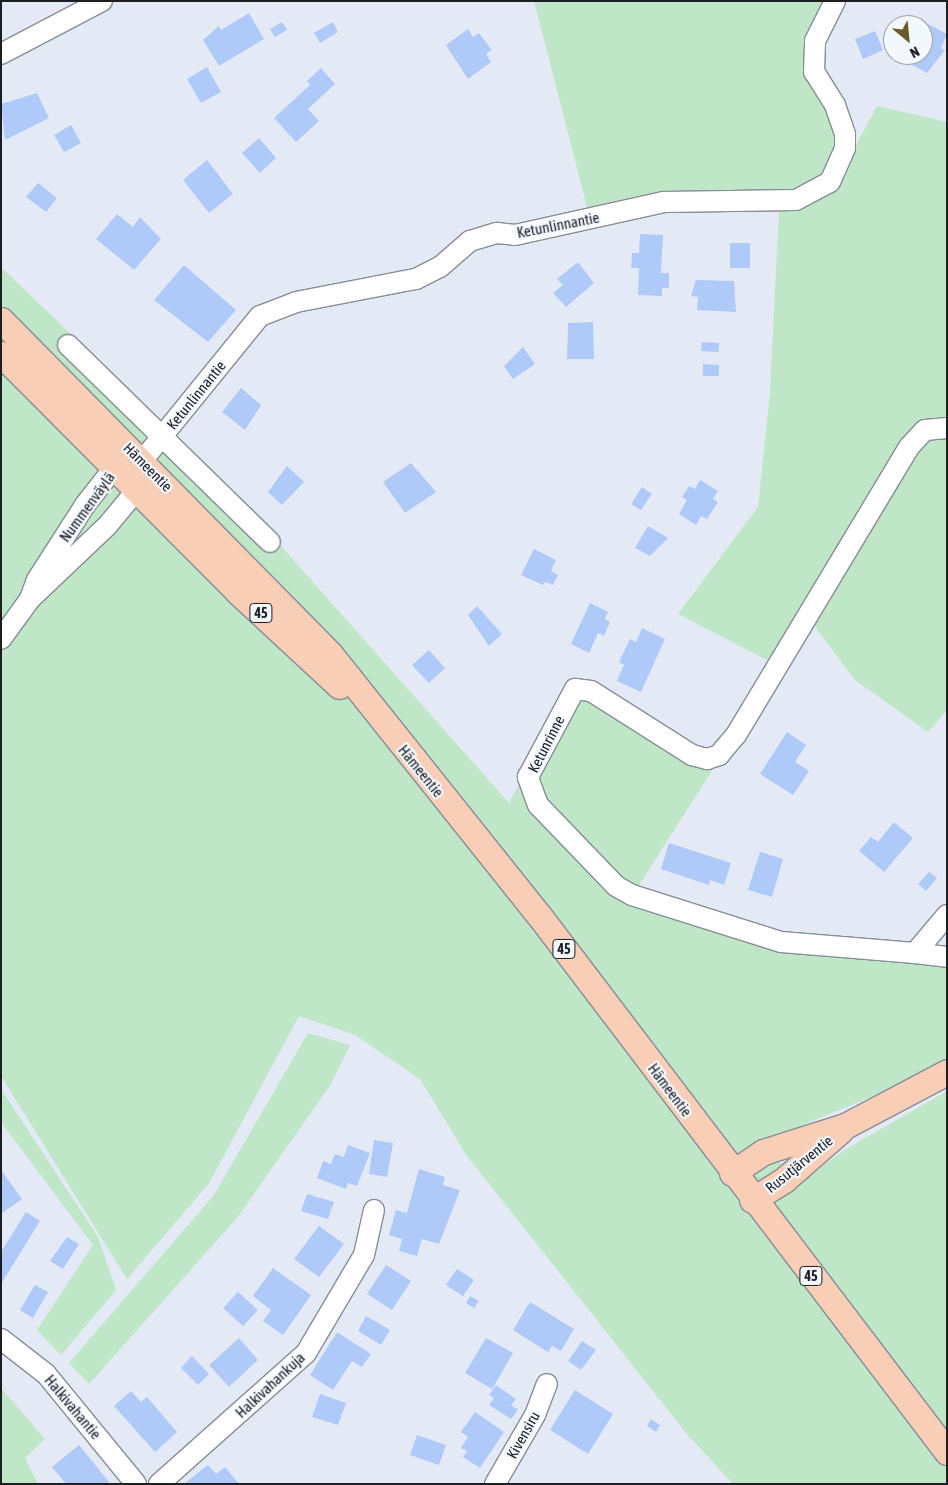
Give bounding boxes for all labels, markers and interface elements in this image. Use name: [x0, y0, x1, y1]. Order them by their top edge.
north arrow: [883, 15, 933, 65]
text: N: [907, 43, 922, 61]
street label: Ketunlinnantie: [515, 208, 601, 242]
street label: Ketunlinnantie: [163, 357, 229, 433]
street label: Hämeentie: [120, 439, 176, 495]
street label: Nummenväylä: [56, 469, 118, 545]
road number: 45: [248, 602, 274, 624]
street label: Ketunrinne: [524, 712, 568, 776]
street label: Hämeentie: [395, 741, 447, 801]
road number: 45: [552, 938, 576, 961]
street label: Hämeentie: [644, 1060, 696, 1120]
street label: Rusutjärventie: [762, 1131, 836, 1197]
road number: 45: [798, 1264, 824, 1288]
street label: Halkivahankuja: [232, 1348, 308, 1422]
street label: Halkivahantie: [41, 1371, 105, 1443]
street label: Kivensiru: [503, 1408, 543, 1462]

